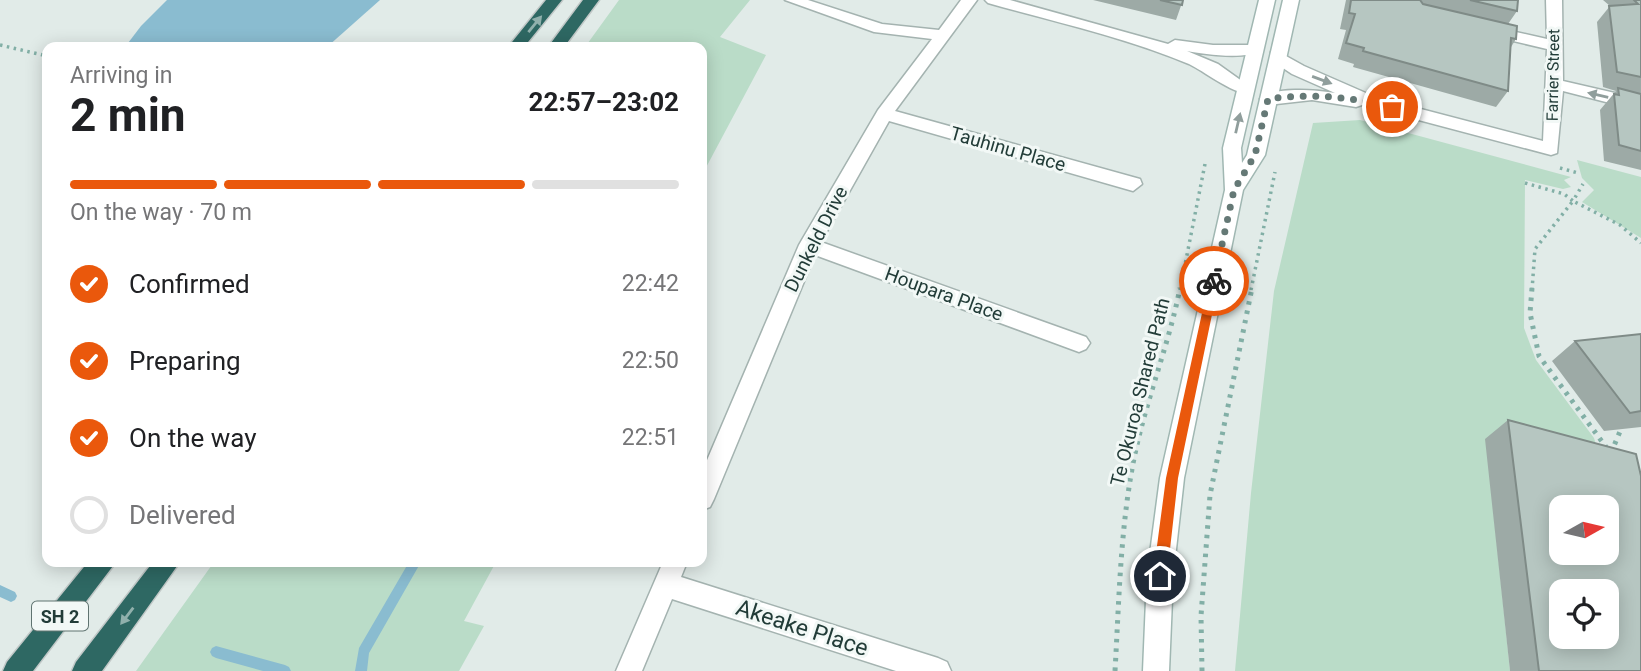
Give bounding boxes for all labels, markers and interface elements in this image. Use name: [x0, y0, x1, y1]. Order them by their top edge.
one-way arrow: [527, 15, 542, 33]
street label: Farrier Street: [1543, 29, 1563, 121]
text: Arriving in: [70, 62, 173, 89]
one-way arrow: [1312, 75, 1333, 86]
pin: [1362, 77, 1422, 137]
text: 22:57–23:02: [529, 87, 679, 117]
text: 2 min: [70, 88, 186, 142]
icon: bag: [1373, 88, 1411, 126]
one-way arrow: [1587, 89, 1609, 100]
one-way arrow: [1232, 112, 1243, 134]
street label: Tauhinu Place: [948, 122, 1068, 176]
street label: Dunkeld Drive: [779, 182, 853, 296]
text: On the way · 70 m: [70, 199, 252, 226]
courier: [1179, 246, 1249, 316]
street label: Houpara Place: [882, 262, 1006, 326]
icon: bike: [1195, 262, 1233, 300]
icon: check: [70, 265, 108, 303]
text: Confirmed: [129, 269, 250, 299]
text: 22:42: [622, 270, 679, 297]
street label: Te Okuroa Shared Path: [1105, 295, 1175, 489]
icon: check: [70, 342, 108, 380]
text: Preparing: [129, 346, 241, 376]
text: 22:50: [622, 347, 679, 374]
icon: check: [70, 419, 108, 457]
text: On the way: [129, 423, 257, 453]
text: 22:51: [622, 424, 679, 451]
north arrow: [1549, 495, 1619, 565]
map controls: [1549, 495, 1619, 649]
text: Delivered: [129, 500, 236, 530]
pin: [1130, 546, 1190, 606]
icon: home: [1141, 557, 1179, 595]
button: locate: [1549, 579, 1619, 649]
street label: Akeake Place: [733, 594, 871, 662]
road number: SH 2: [32, 602, 88, 630]
one-way arrow: [120, 607, 134, 625]

